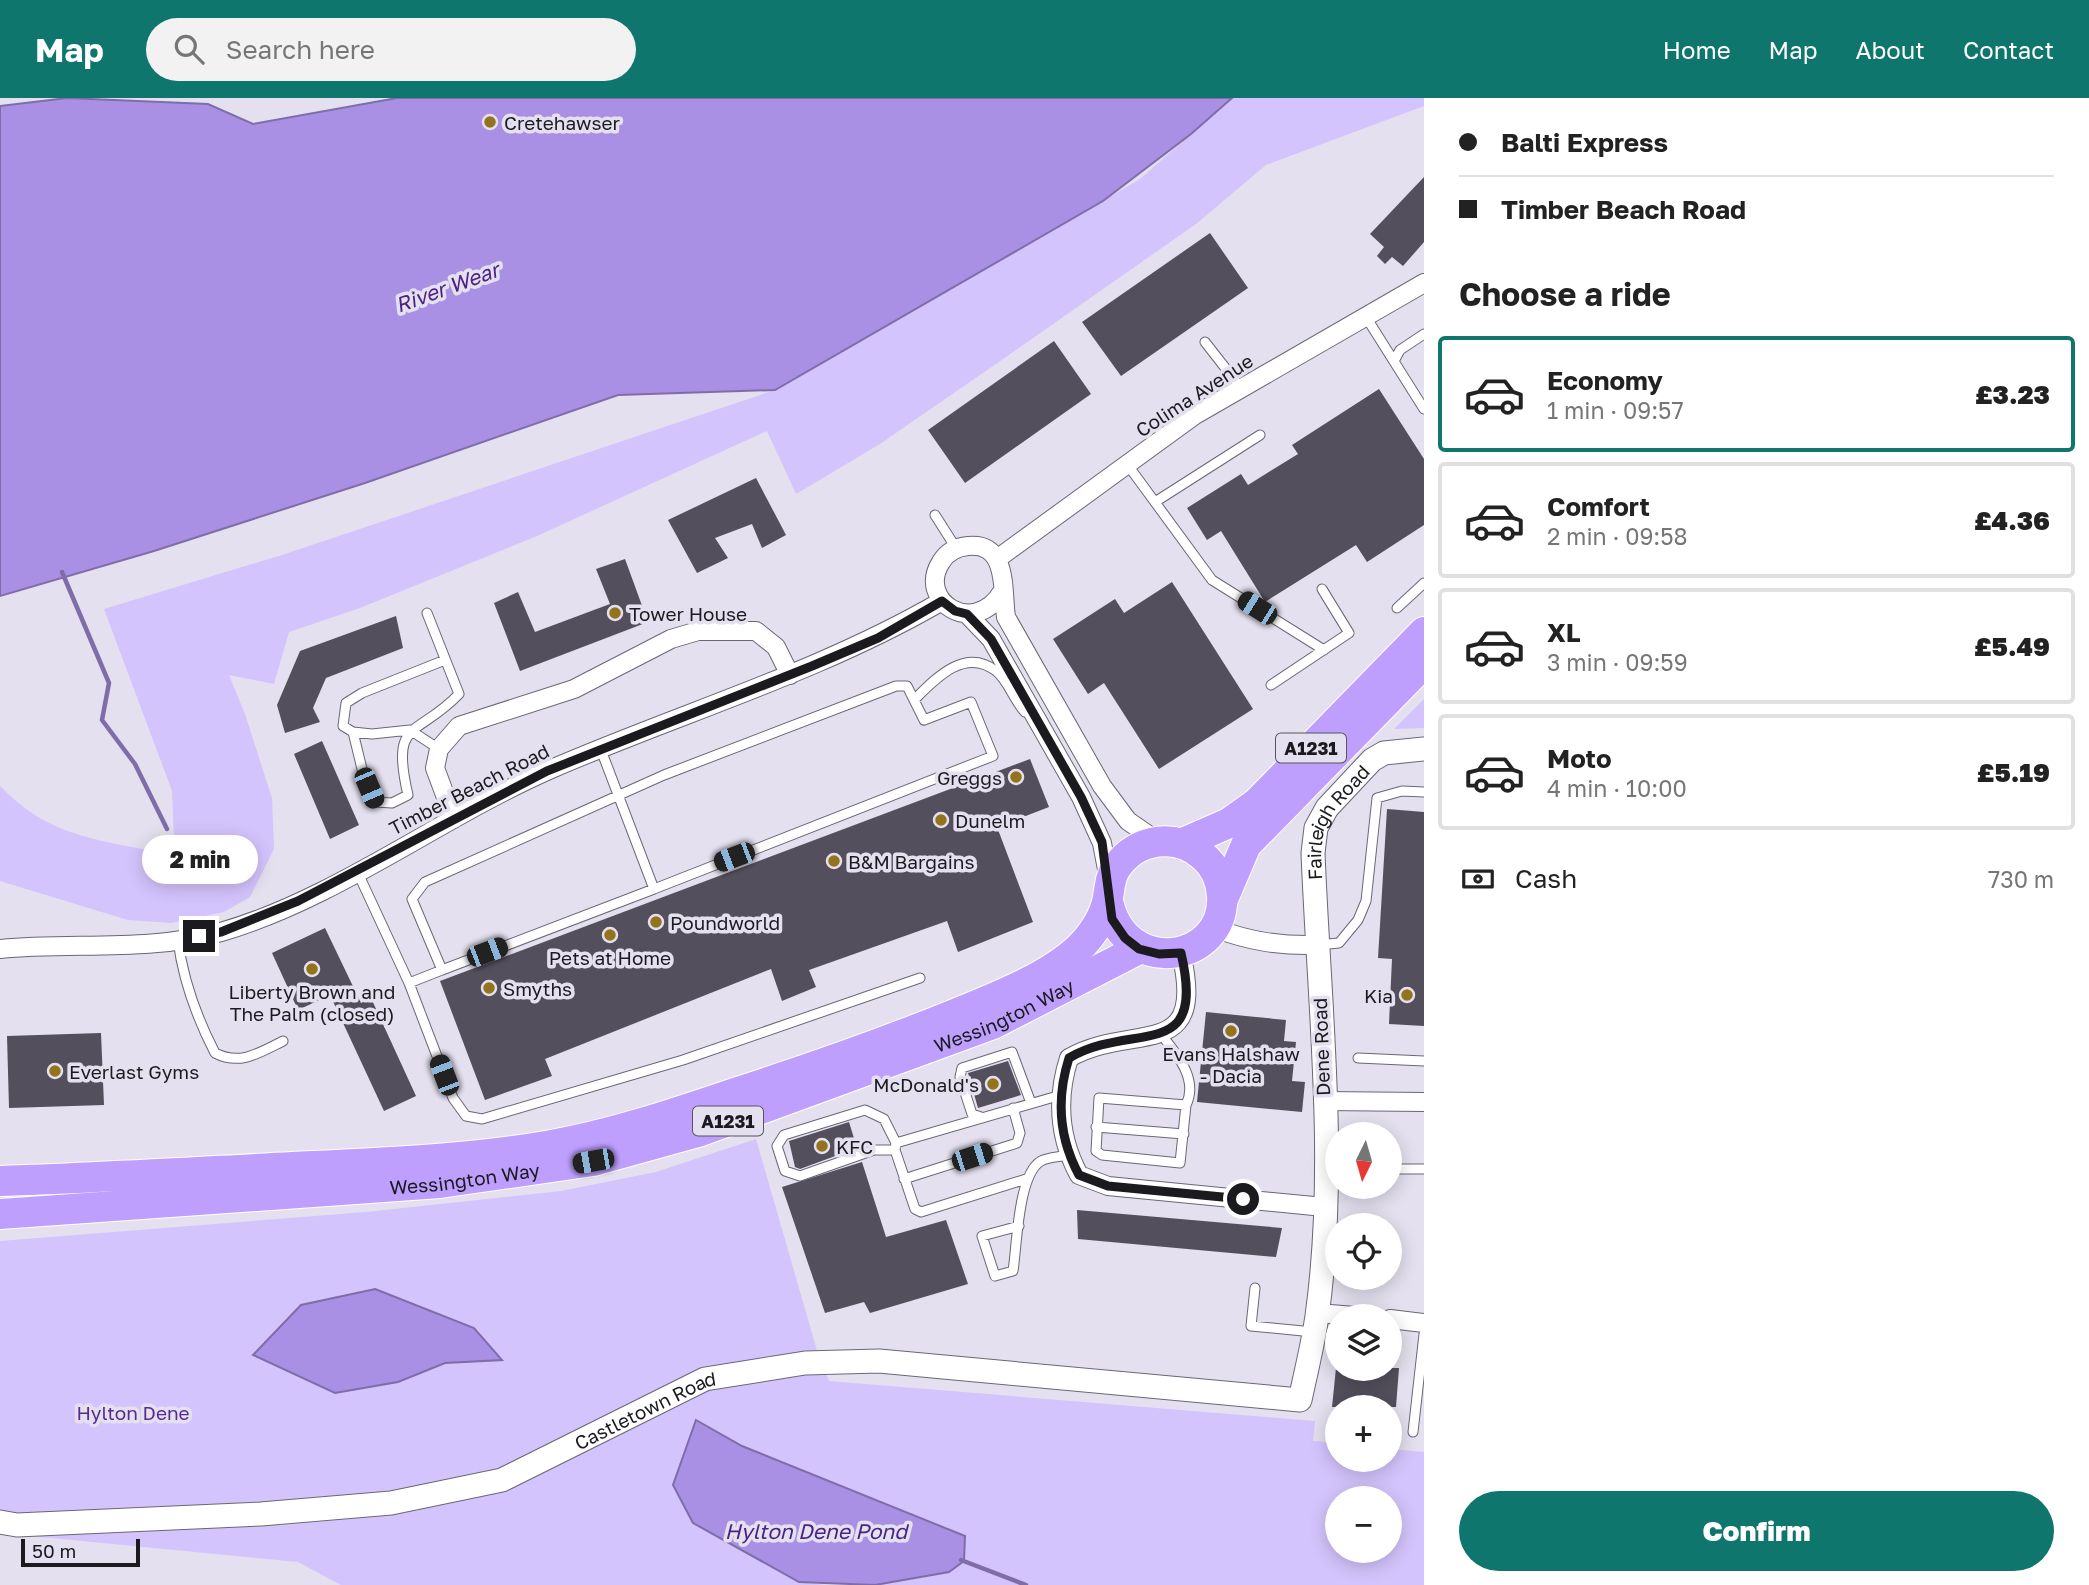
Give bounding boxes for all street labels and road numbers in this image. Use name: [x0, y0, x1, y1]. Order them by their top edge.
street label: Colima Avenue: [1131, 349, 1257, 441]
road number: A1231: [1276, 734, 1346, 762]
street label: Timber Beach Road: [385, 739, 553, 839]
street label: Fairleigh Road: [1302, 759, 1374, 881]
street label: Wessington Way: [931, 973, 1078, 1056]
street label: Dene Road: [1308, 997, 1334, 1097]
road number: A1231: [693, 1106, 763, 1136]
street label: Wessington Way: [389, 1157, 541, 1198]
street label: Castletown Road: [570, 1366, 717, 1454]

